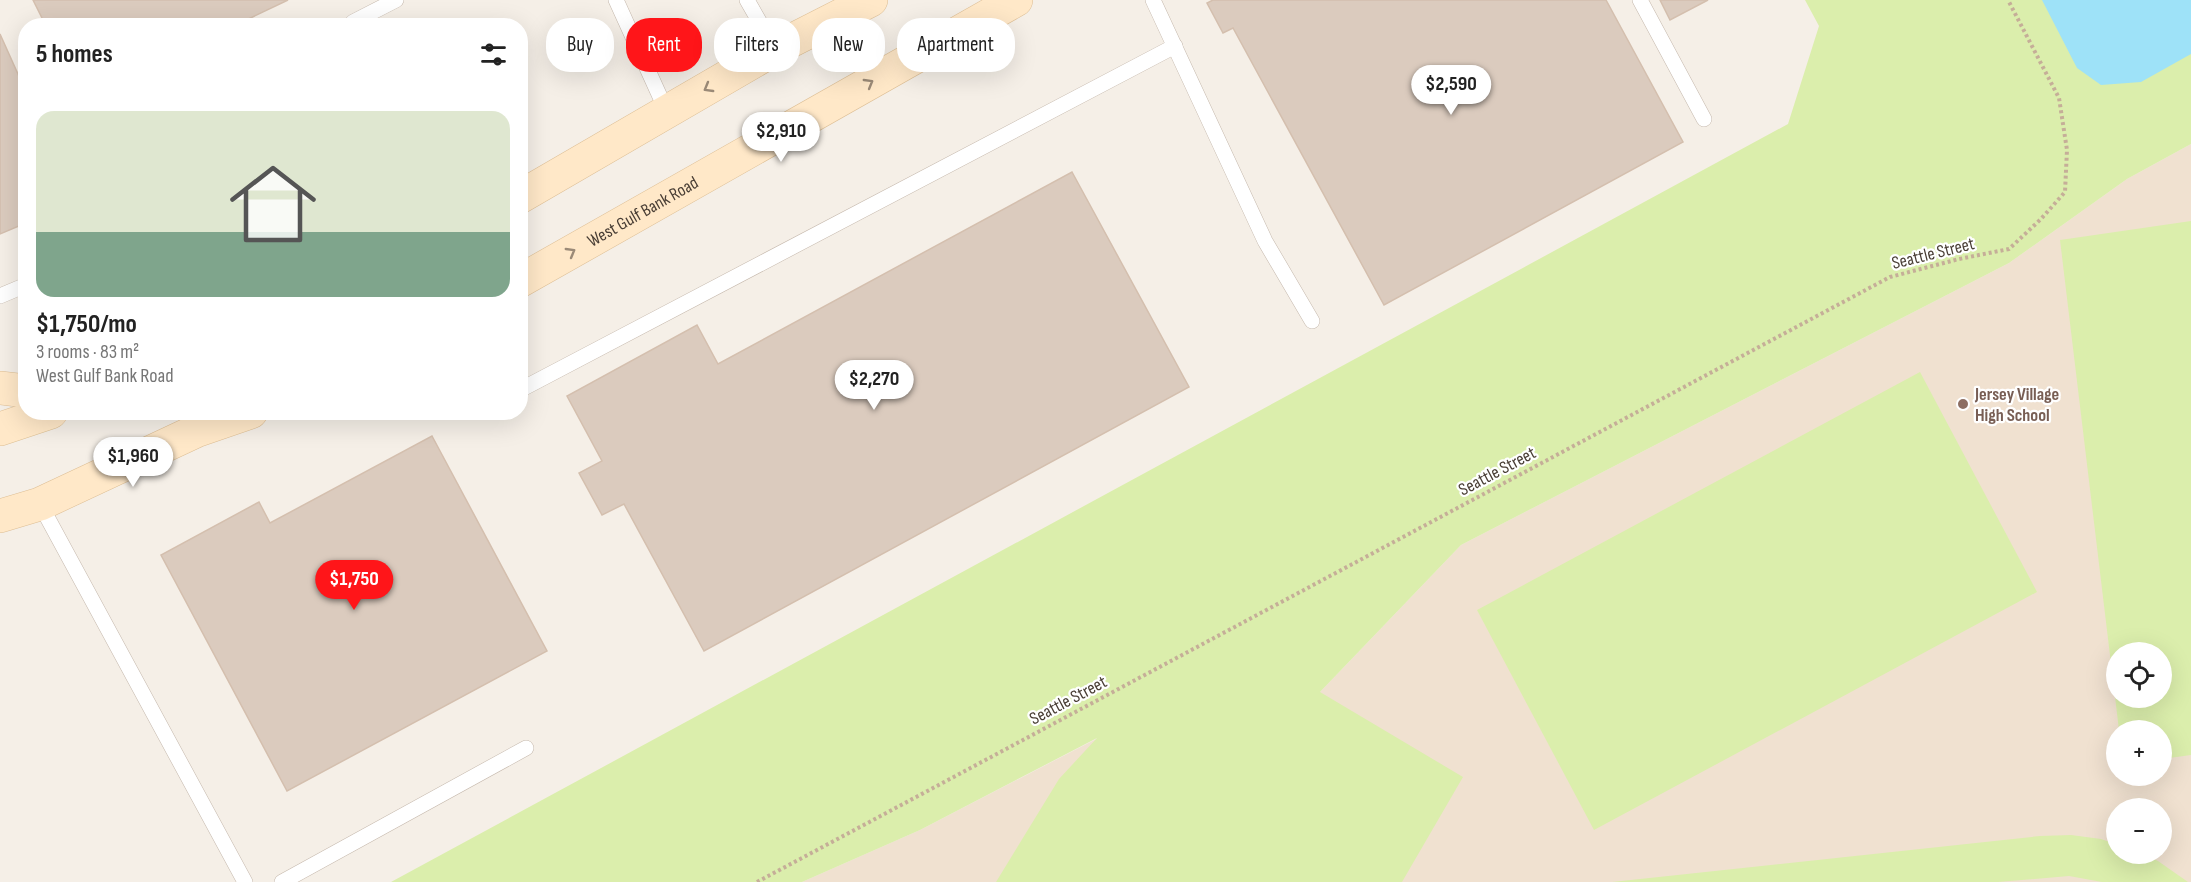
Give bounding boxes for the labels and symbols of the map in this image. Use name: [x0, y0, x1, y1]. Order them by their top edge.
pin: $2,590: [1402, 65, 1500, 116]
one-way arrow: [863, 79, 873, 91]
one-way arrow: [704, 81, 715, 92]
pin: $2,910: [732, 112, 830, 163]
street label: West Gulf Bank Road: [584, 172, 702, 252]
street label: Seattle Street: [1890, 233, 1977, 274]
one-way arrow: [565, 248, 576, 259]
pin: $2,270: [825, 360, 923, 411]
place label: Jersey Village High School: [1974, 384, 2059, 426]
marker: Jersey Village High School: [1956, 397, 1970, 411]
pin: $1,960: [84, 437, 182, 488]
street label: Seattle Street: [1455, 442, 1540, 500]
pin: $1,750: [305, 560, 403, 611]
street label: Seattle Street: [1026, 671, 1111, 729]

